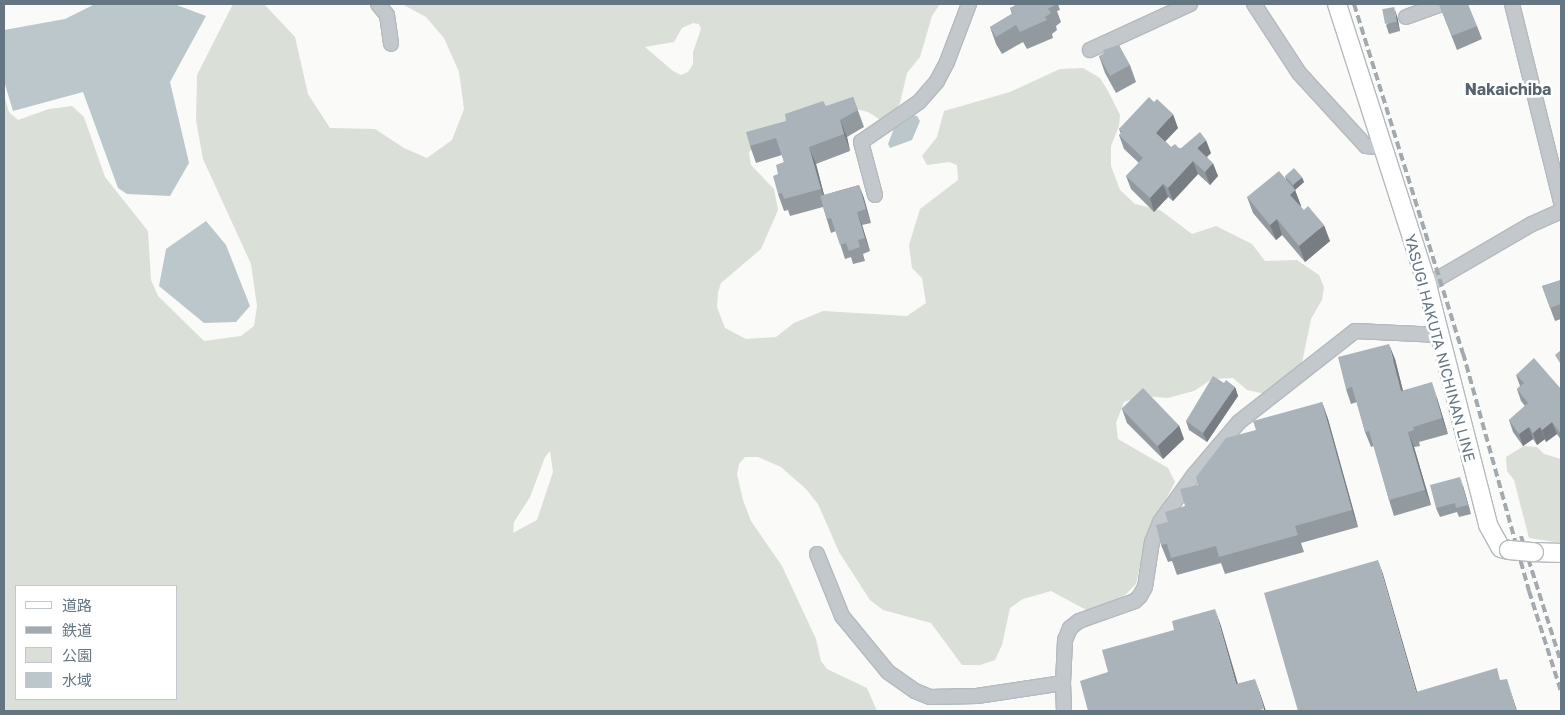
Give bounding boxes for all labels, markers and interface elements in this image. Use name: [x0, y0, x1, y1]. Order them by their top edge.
district label: Nakaichiba: [1465, 79, 1551, 99]
street label: YASUGI HAKUTA NICHINAN LINE: [1401, 232, 1479, 464]
legend: [15, 585, 178, 700]
text: 道路: [62, 596, 92, 614]
text: 鉄道: [62, 621, 92, 639]
text: 公園: [62, 646, 92, 664]
text: 水域: [62, 671, 92, 689]

